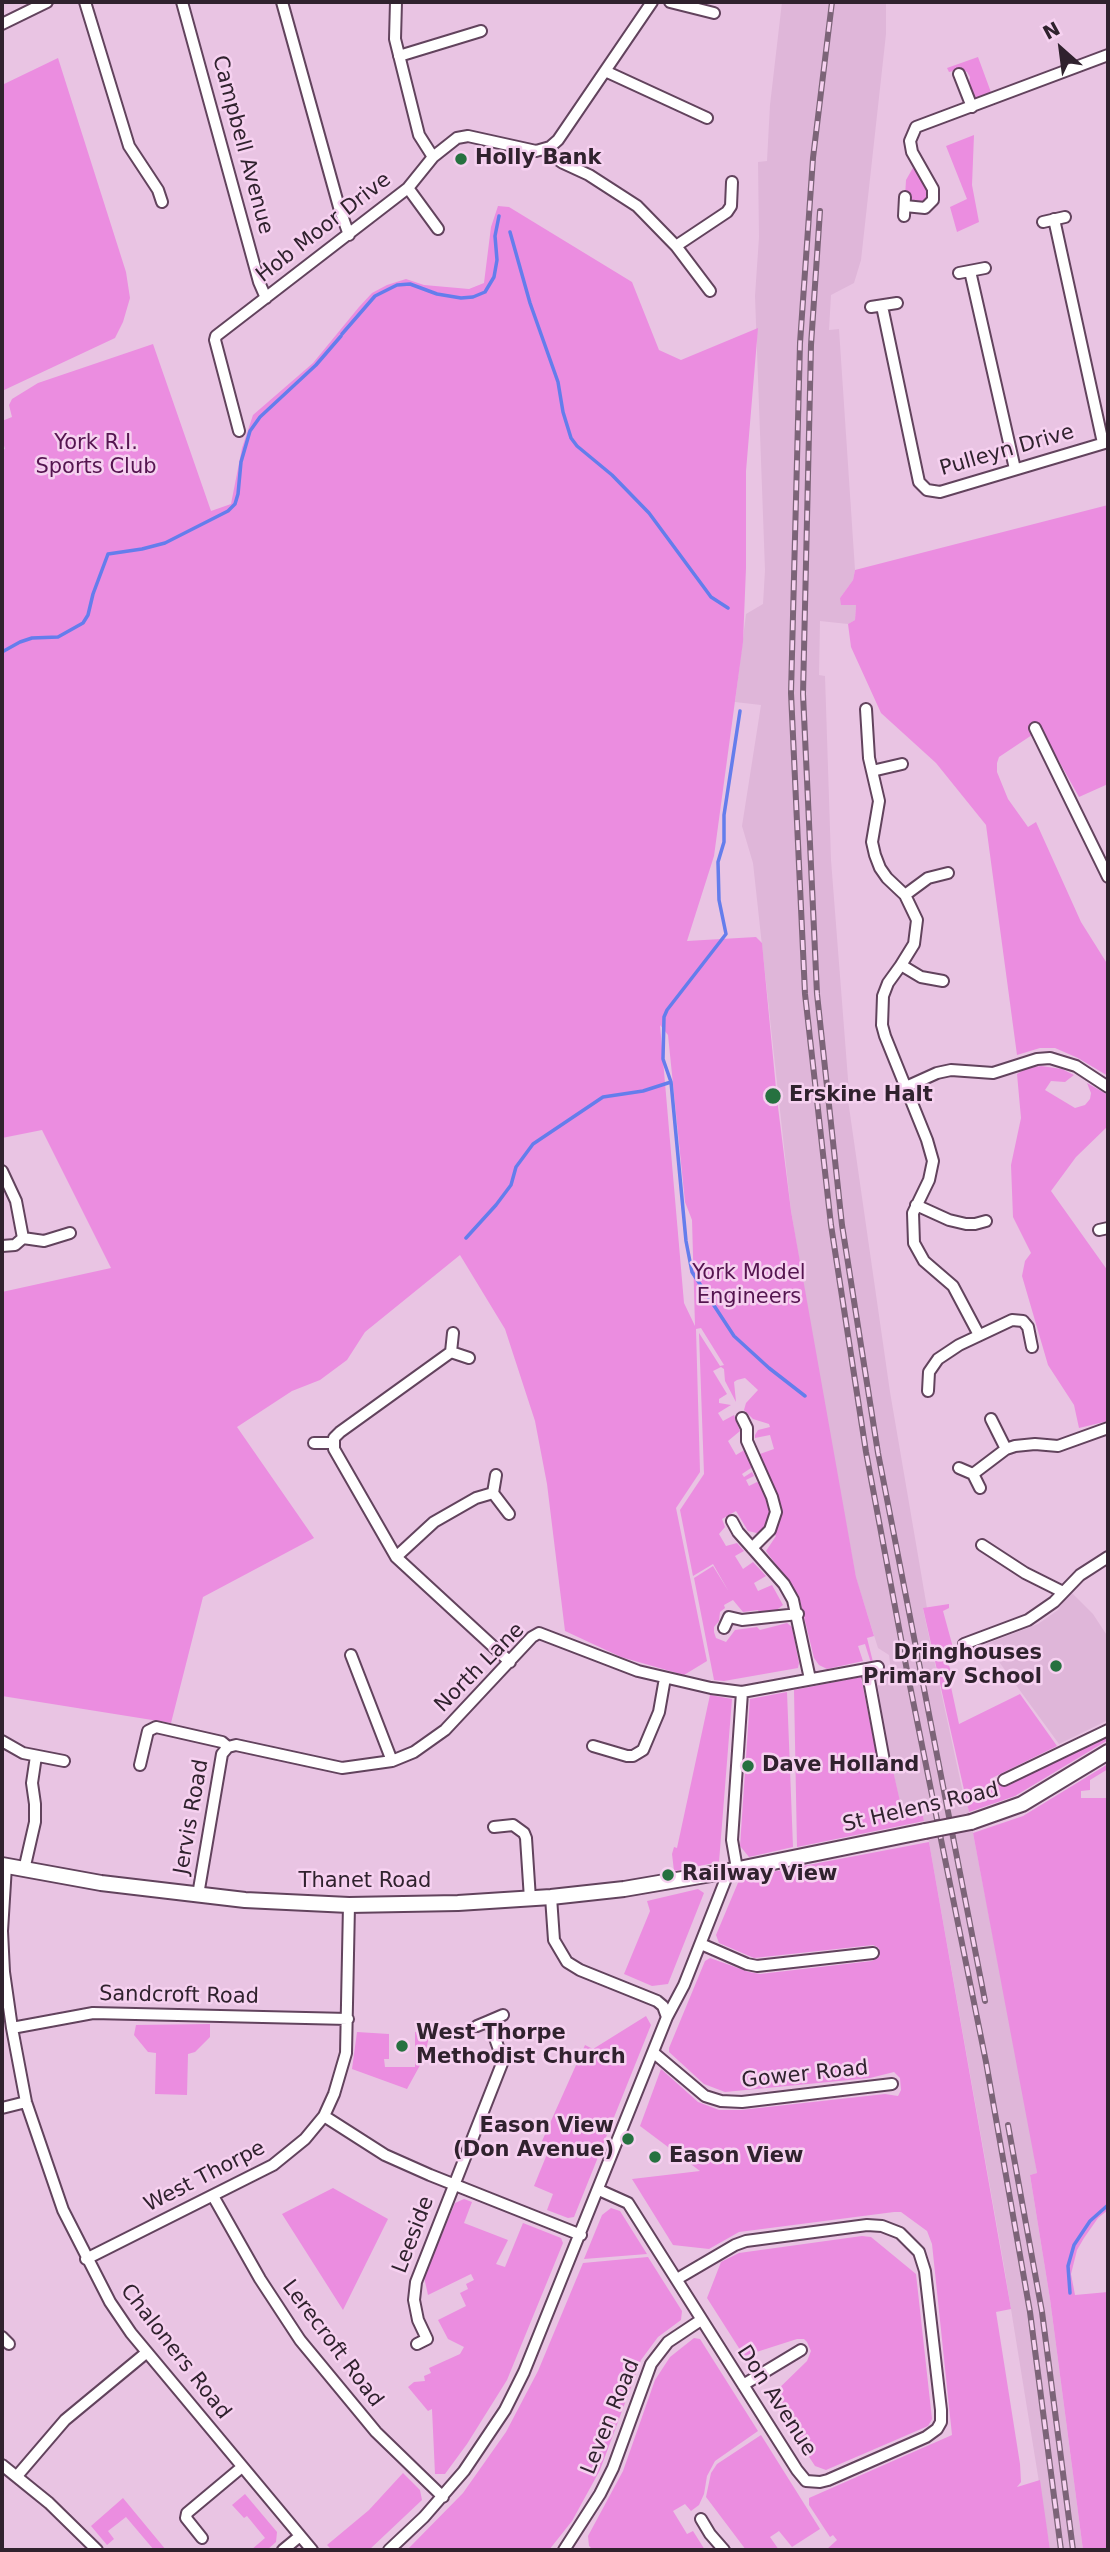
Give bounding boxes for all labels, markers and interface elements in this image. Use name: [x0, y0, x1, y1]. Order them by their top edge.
north arrow: [1026, 14, 1096, 84]
text: N: [1039, 17, 1063, 44]
street label: Campbell Avenue: [206, 53, 278, 237]
place label: Holly Bank: [475, 146, 601, 172]
marker: Holly Bank: [453, 151, 469, 167]
street label: Hob Moor Drive: [252, 168, 396, 288]
street label: Pulleyn Drive: [937, 420, 1077, 482]
park label: York R.I. Sports Club: [35, 431, 157, 481]
place label: Erskine Halt: [789, 1083, 933, 1109]
marker: Erskine Halt: [763, 1086, 783, 1106]
park label: York Model Engineers: [692, 1261, 806, 1311]
street label: North Lane: [430, 1618, 530, 1718]
place label: Dringhouses Primary School: [863, 1641, 1042, 1691]
marker: Dringhouses Primary School: [1048, 1658, 1064, 1674]
place label: Dave Holland: [762, 1753, 919, 1779]
street label: Jervis Road: [169, 1758, 215, 1876]
marker: Dave Holland: [740, 1758, 756, 1774]
street label: St Helens Road: [841, 1778, 1001, 1838]
place label: Railway View: [682, 1862, 837, 1888]
marker: Railway View: [660, 1867, 676, 1883]
street label: Thanet Road: [299, 1869, 431, 1895]
street label: Sandcroft Road: [99, 1982, 259, 2010]
place label: West Thorpe Methodist Church: [416, 2021, 626, 2071]
marker: West Thorpe Methodist Church: [394, 2038, 410, 2054]
street label: Gower Road: [740, 2056, 870, 2094]
place label: Eason View (Don Avenue): [453, 2114, 614, 2164]
marker: Eason View (Don Avenue): [620, 2131, 636, 2147]
street label: West Thorpe: [140, 2136, 270, 2218]
place label: Eason View: [669, 2144, 803, 2170]
marker: Eason View: [647, 2149, 663, 2165]
street label: Leeside: [388, 2193, 440, 2277]
street label: Lerecroft Road: [276, 2276, 388, 2412]
street label: Chaloners Road: [114, 2279, 236, 2425]
street label: Don Avenue: [731, 2341, 821, 2461]
street label: Leven Road: [576, 2356, 646, 2478]

